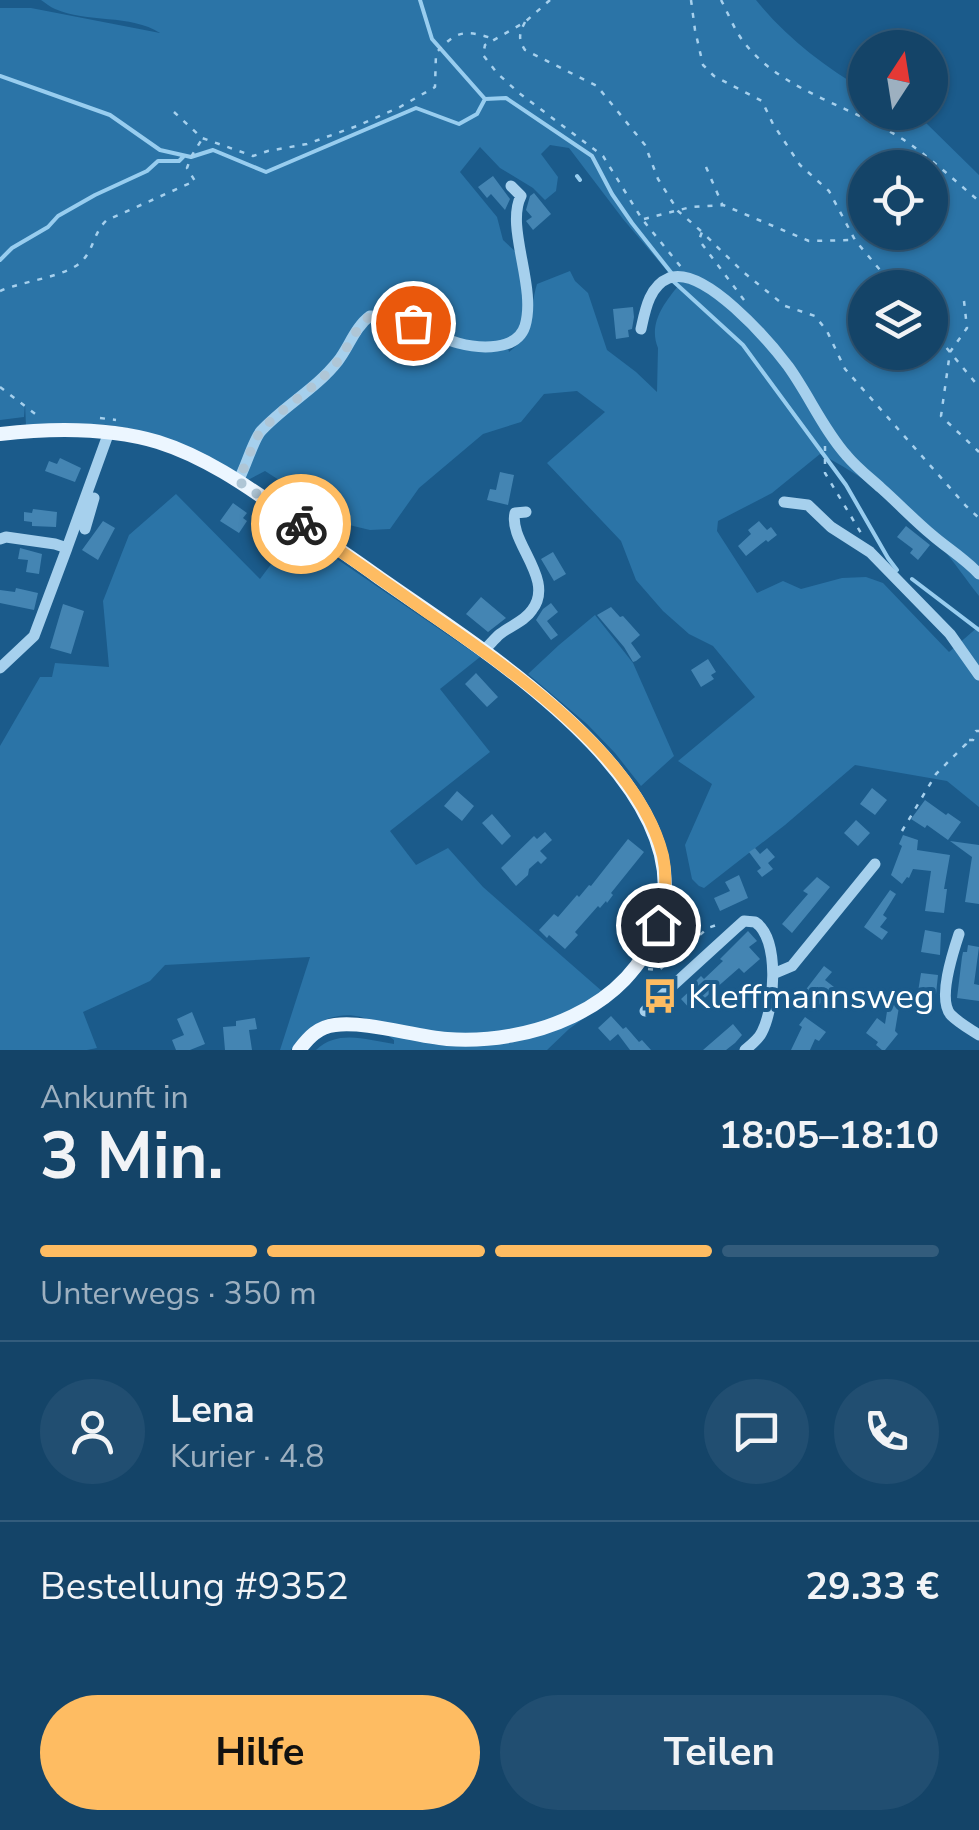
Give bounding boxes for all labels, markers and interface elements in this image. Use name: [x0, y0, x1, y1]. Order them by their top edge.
north arrow: [848, 30, 948, 130]
map controls: [848, 30, 948, 370]
button: locate: [848, 150, 948, 250]
button: layers: [848, 270, 948, 370]
pin: [371, 281, 456, 366]
icon: bag: [386, 296, 441, 351]
courier: [251, 474, 351, 574]
icon: bike: [274, 497, 329, 552]
pin: [616, 883, 701, 968]
icon: home: [631, 898, 686, 953]
place label: Kleffmannsweg: [688, 973, 934, 1020]
bus stop icon: Kleffmannsweg: [641, 977, 679, 1015]
text: Ankunft in: [40, 1076, 189, 1119]
text: 18:05–18:10: [719, 1110, 939, 1161]
text: 3 Min.: [40, 1112, 224, 1201]
text: Unterwegs · 350 m: [40, 1272, 317, 1315]
button: person: [40, 1379, 145, 1484]
button: chat: [704, 1379, 809, 1484]
button: phone: [834, 1379, 939, 1484]
text: Lena: [170, 1384, 255, 1435]
text: Kurier · 4.8: [170, 1435, 324, 1478]
text: Bestellung #9352: [40, 1561, 349, 1612]
text: 29.33 €: [805, 1561, 939, 1612]
button: Hilfe: [40, 1695, 480, 1810]
button: Teilen: [500, 1695, 939, 1810]

